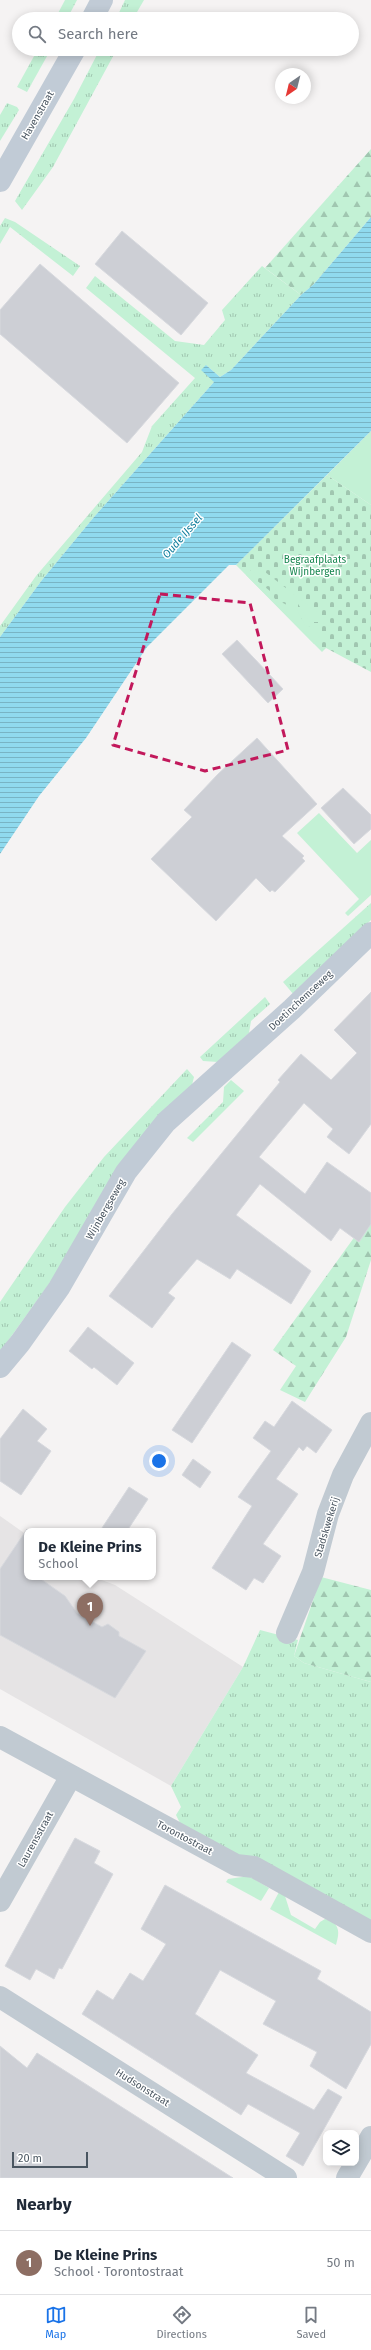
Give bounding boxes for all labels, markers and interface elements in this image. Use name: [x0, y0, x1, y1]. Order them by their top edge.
search box: [12, 12, 359, 56]
icon: search: [26, 23, 48, 45]
text: Search here: [58, 25, 138, 43]
north arrow: [275, 68, 311, 104]
street label: Havenstraat: [19, 89, 57, 142]
water label: Oude IJssel: [160, 512, 205, 561]
park label: Begraafplaats Wijnbergen: [284, 554, 347, 578]
street label: Doetinchemseweg: [266, 968, 336, 1033]
street label: Wijnbergseweg: [84, 1176, 128, 1242]
your location: [149, 1451, 169, 1471]
street label: Stadskwekerij: [312, 1495, 342, 1559]
popup: [24, 1528, 156, 1580]
text: De Kleine Prins: [38, 1538, 142, 1556]
text: School: [38, 1556, 78, 1571]
pin: 1: [77, 1593, 103, 1626]
street label: Laurensstraat: [16, 1809, 56, 1869]
street label: Torontostraat: [155, 1818, 215, 1858]
street label: Hudsonstraat: [113, 2067, 172, 2109]
map controls: [323, 2130, 359, 2166]
button: layers: [323, 2130, 359, 2166]
scale bar: [12, 2150, 88, 2169]
text: 20 m: [18, 2152, 42, 2165]
text: Nearby: [16, 2194, 71, 2215]
text: De Kleine Prins: [54, 2246, 157, 2264]
text: 1: [26, 2255, 32, 2270]
text: 50 m: [327, 2255, 355, 2270]
text: School · Torontostraat: [54, 2264, 184, 2279]
tab: Map: [45, 2304, 67, 2341]
tab: Directions: [156, 2304, 207, 2341]
tab: Saved: [296, 2304, 326, 2341]

